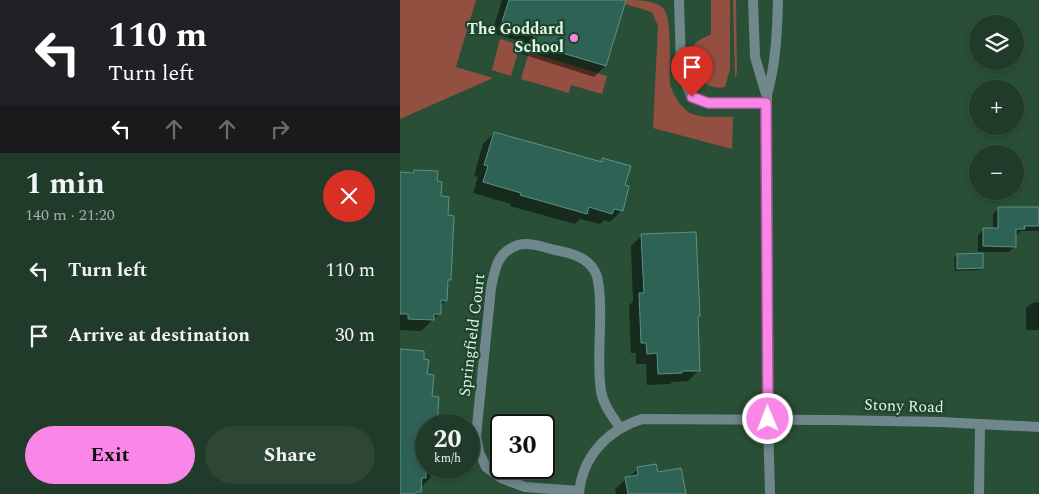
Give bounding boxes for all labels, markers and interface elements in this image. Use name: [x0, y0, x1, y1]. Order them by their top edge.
text: 110 m: [108, 9, 207, 62]
map controls: [969, 15, 1024, 200]
button: layers: [969, 15, 1024, 70]
place label: The Goddard School: [467, 17, 564, 59]
icon: left: [25, 20, 90, 85]
marker: The Goddard School: [568, 32, 580, 44]
pin: [671, 46, 713, 97]
icon: arrive: [678, 53, 706, 81]
text: Turn left: [108, 57, 194, 90]
button: +: [969, 80, 1024, 135]
icon: left: [107, 115, 135, 143]
icon: ahead: [160, 115, 188, 143]
icon: ahead: [213, 115, 241, 143]
icon: right: [266, 115, 294, 143]
button: −: [969, 145, 1024, 200]
text: 1 min: [25, 161, 105, 207]
button: close: [323, 170, 375, 222]
text: 140 m · 21:20: [25, 203, 115, 227]
text: Turn left: [68, 256, 147, 285]
text: 110 m: [325, 256, 375, 285]
icon: left: [25, 257, 53, 285]
street label: Springfield Court: [453, 272, 491, 398]
text: Arrive at destination: [68, 321, 250, 350]
text: 30 m: [335, 321, 375, 350]
icon: arrive: [25, 322, 53, 350]
position arrow: [741, 392, 793, 444]
street label: Stony Road: [864, 393, 944, 419]
speed limit sign: 30: [490, 414, 555, 479]
text: 20: [433, 421, 462, 459]
button: Exit: [25, 426, 195, 484]
button: Share: [205, 426, 375, 484]
text: km/h: [434, 449, 461, 468]

